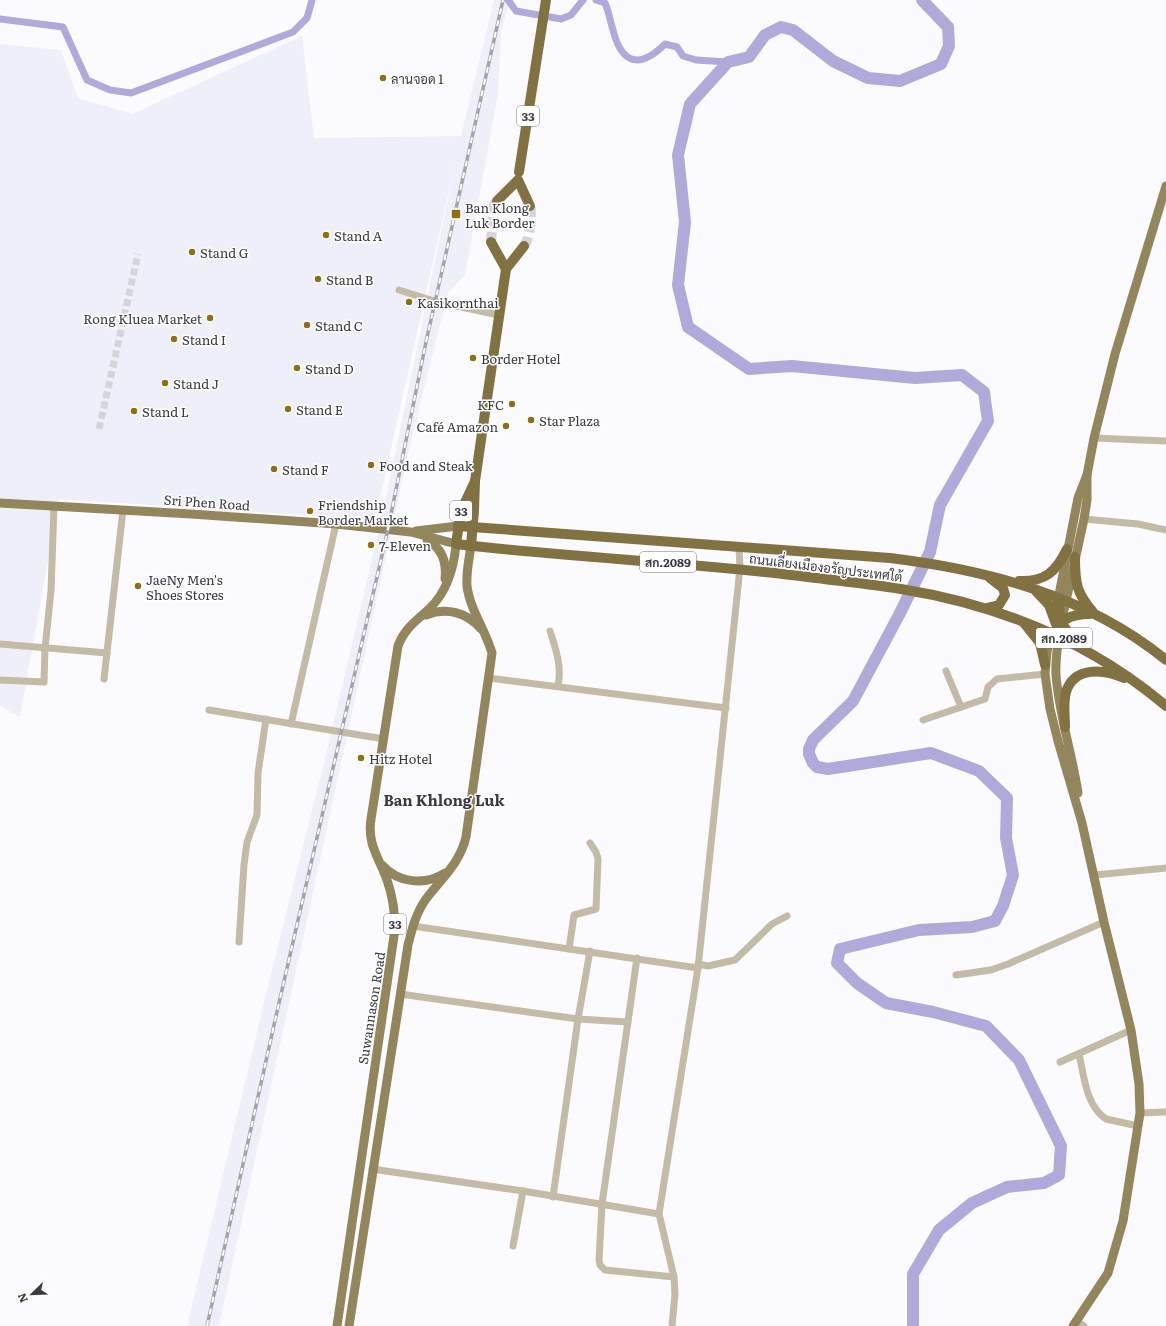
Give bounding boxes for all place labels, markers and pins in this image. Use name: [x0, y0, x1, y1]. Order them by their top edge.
place label: ลานจอด 1: [391, 69, 444, 88]
marker: ลานจอด 1: [378, 73, 388, 83]
place label: Ban Klong Luk Border: [465, 198, 535, 232]
marker: Ban Klong Luk Border: [450, 208, 462, 220]
place label: Stand A: [334, 226, 383, 245]
marker: Stand A: [321, 230, 331, 240]
place label: Stand G: [200, 243, 249, 262]
marker: Stand G: [187, 247, 197, 257]
place label: Stand B: [326, 270, 374, 289]
marker: Stand B: [313, 274, 323, 284]
place label: Kasikornthai: [417, 293, 499, 312]
marker: Kasikornthai: [404, 297, 414, 307]
place label: Rong Kluea Market: [83, 309, 203, 328]
marker: Rong Kluea Market: [205, 313, 215, 323]
place label: Stand C: [315, 316, 363, 335]
marker: Stand C: [302, 320, 312, 330]
place label: Stand I: [182, 330, 226, 349]
marker: Stand I: [169, 334, 179, 344]
place label: Border Hotel: [481, 349, 561, 368]
marker: Border Hotel: [468, 353, 478, 363]
place label: Stand D: [305, 359, 354, 378]
marker: Stand D: [292, 363, 302, 373]
place label: Stand J: [173, 374, 219, 393]
marker: Stand J: [160, 378, 170, 388]
place label: KFC: [477, 395, 504, 414]
marker: KFC: [507, 399, 517, 409]
place label: Stand E: [296, 400, 343, 419]
place label: Stand L: [142, 402, 189, 421]
marker: Stand E: [283, 404, 293, 414]
marker: Stand L: [129, 406, 139, 416]
place label: Star Plaza: [539, 411, 600, 430]
marker: Star Plaza: [526, 415, 536, 425]
place label: Café Amazon: [416, 417, 498, 436]
marker: Café Amazon: [501, 421, 511, 431]
place label: Food and Steak: [379, 456, 474, 475]
place label: Stand F: [282, 460, 329, 479]
marker: Food and Steak: [366, 460, 376, 470]
marker: Stand F: [269, 464, 279, 474]
place label: Friendship Border Market: [318, 495, 409, 529]
marker: Friendship Border Market: [305, 506, 315, 516]
place label: 7-Eleven: [379, 536, 431, 555]
marker: 7-Eleven: [366, 540, 376, 550]
place label: JaeNy Men's Shoes Stores: [146, 570, 224, 604]
marker: JaeNy Men's Shoes Stores: [133, 581, 143, 591]
place label: Hitz Hotel: [369, 749, 433, 768]
marker: Hitz Hotel: [356, 753, 366, 763]

